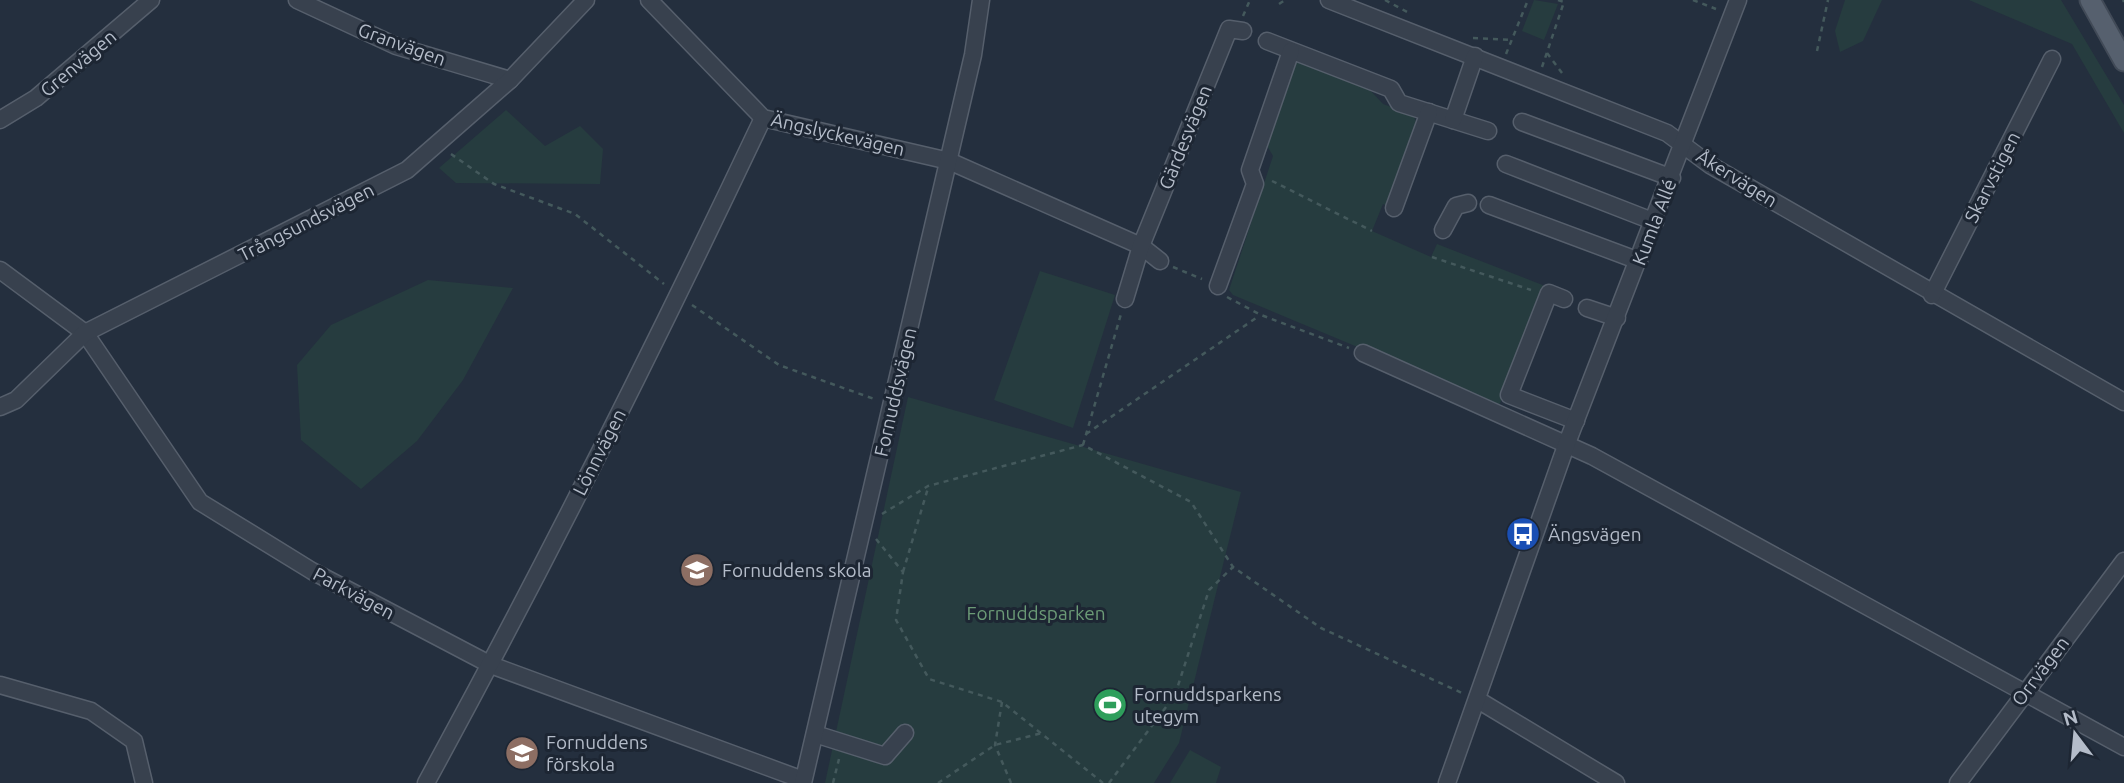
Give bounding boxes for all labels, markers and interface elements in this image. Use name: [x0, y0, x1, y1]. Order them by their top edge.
street label: Granvägen: [355, 18, 449, 70]
street label: Grenvägen: [36, 25, 120, 101]
street label: Gärdesvägen: [1154, 82, 1216, 192]
street label: Ängslyckevägen: [769, 108, 907, 160]
street label: Skarvstigen: [1960, 128, 2024, 226]
street label: Åkervägen: [1693, 145, 1781, 211]
street label: Kumla Allé: [1627, 176, 1681, 268]
street label: Trångsundsvägen: [235, 178, 377, 266]
street label: Fornuddsvägen: [869, 325, 921, 459]
street label: Lönnvägen: [568, 405, 630, 499]
bus stop icon: Ängsvägen: [1504, 515, 1542, 553]
place label: Ängsvägen: [1548, 523, 1642, 545]
school or university icon: Fornuddens skola: [678, 551, 716, 589]
place label: Fornuddens skola: [722, 559, 872, 581]
street label: Parkvägen: [310, 562, 398, 624]
park label: Fornuddsparken: [966, 602, 1106, 624]
street label: Orrvägen: [2007, 632, 2073, 710]
place label: Fornuddsparkens utegym: [1134, 683, 1281, 727]
sports icon: Fornuddsparkens utegym: [1091, 686, 1129, 724]
north arrow: [2040, 699, 2110, 769]
text: N: [2060, 705, 2080, 730]
place label: Fornuddens förskola: [546, 731, 648, 775]
school or university icon: Fornuddens förskola: [503, 734, 541, 772]

